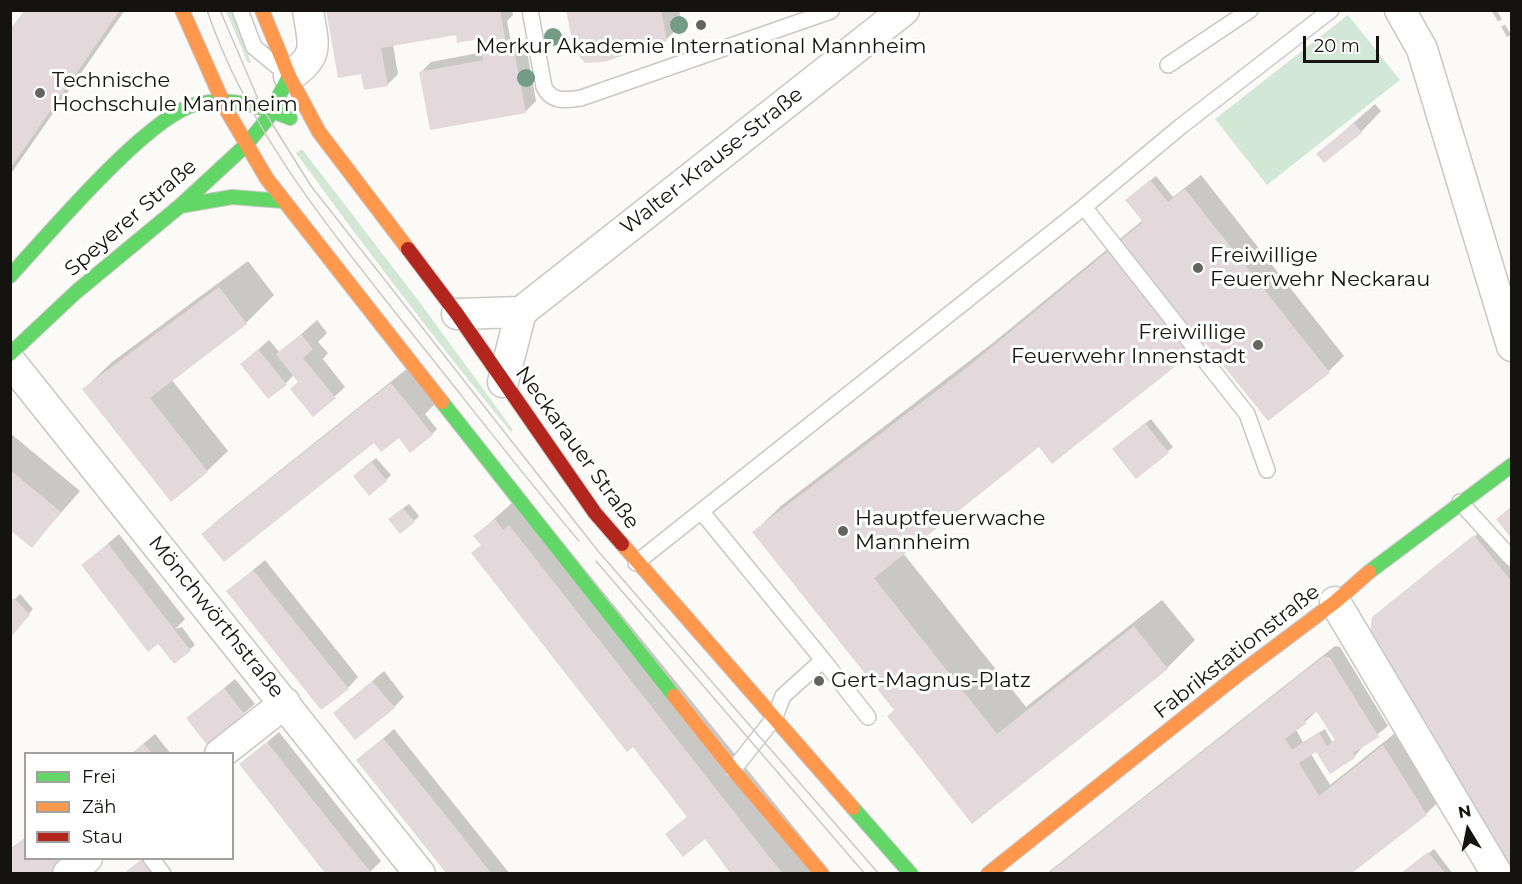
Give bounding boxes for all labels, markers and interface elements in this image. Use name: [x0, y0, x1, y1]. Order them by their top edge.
marker: Merkur Akademie International Mannheim: [694, 18, 708, 32]
scale bar: [1306, 24, 1382, 62]
place label: Merkur Akademie International Mannheim: [475, 34, 927, 60]
text: 20 m: [1314, 35, 1360, 57]
place label: Technische Hochschule Mannheim: [52, 68, 298, 118]
street label: Walter-Krause-Straße: [616, 82, 808, 240]
marker: Technische Hochschule Mannheim: [33, 86, 47, 100]
street label: Speyerer Straße: [60, 154, 202, 282]
place label: Freiwillige Feuerwehr Neckarau: [1210, 243, 1430, 293]
marker: Freiwillige Feuerwehr Neckarau: [1191, 261, 1205, 275]
place label: Freiwillige Feuerwehr Innenstadt: [1011, 320, 1246, 370]
marker: Freiwillige Feuerwehr Innenstadt: [1251, 338, 1265, 352]
street label: Neckarauer Straße: [510, 362, 644, 534]
place label: Hauptfeuerwache Mannheim: [855, 506, 1045, 556]
marker: Hauptfeuerwache Mannheim: [836, 524, 850, 538]
street label: Mönchwörthstraße: [143, 531, 289, 703]
street label: Fabrikstationstraße: [1149, 579, 1325, 725]
place label: Gert-Magnus-Platz: [831, 668, 1031, 694]
marker: Gert-Magnus-Platz: [812, 674, 826, 688]
legend: [24, 752, 234, 860]
text: Frei: [82, 766, 116, 788]
text: Zäh: [82, 796, 117, 818]
north arrow: [1438, 800, 1498, 860]
text: N: [1457, 801, 1473, 822]
text: Stau: [82, 826, 123, 848]

